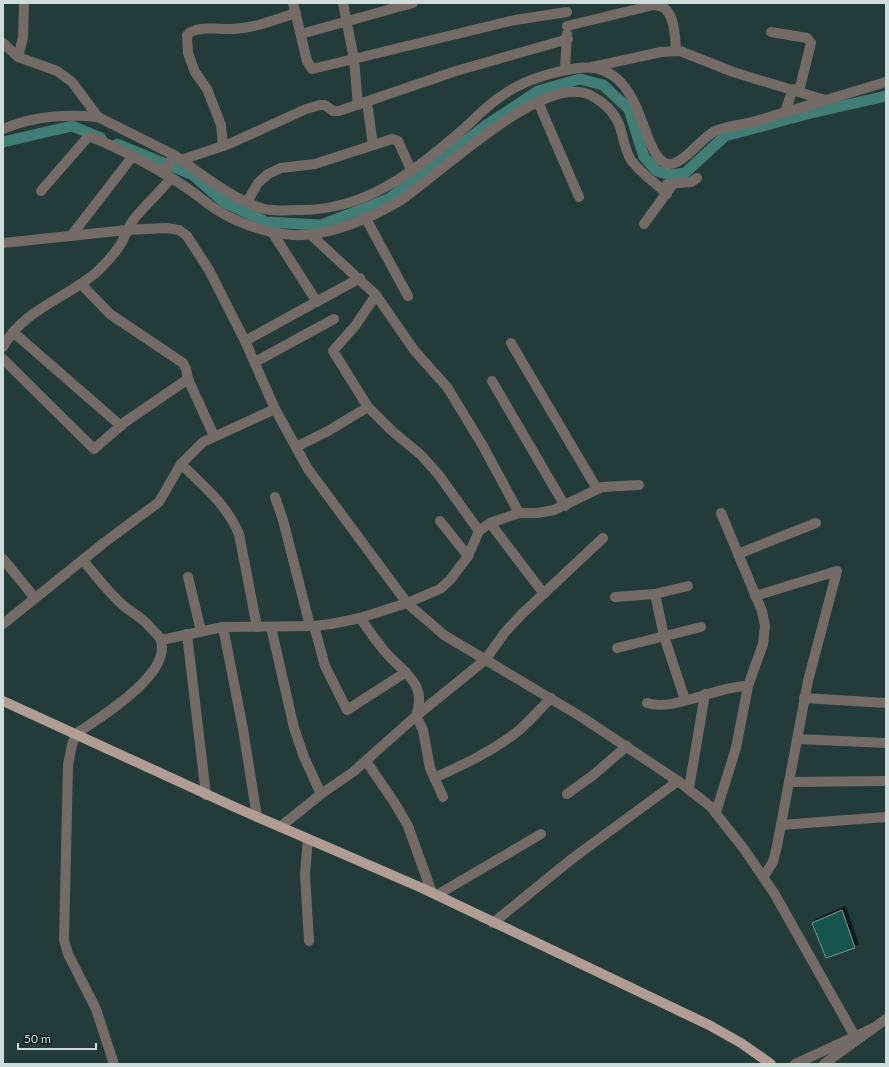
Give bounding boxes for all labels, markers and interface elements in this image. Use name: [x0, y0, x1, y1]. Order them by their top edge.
scale bar: [18, 1025, 96, 1051]
text: 50 m: [24, 1031, 51, 1046]

